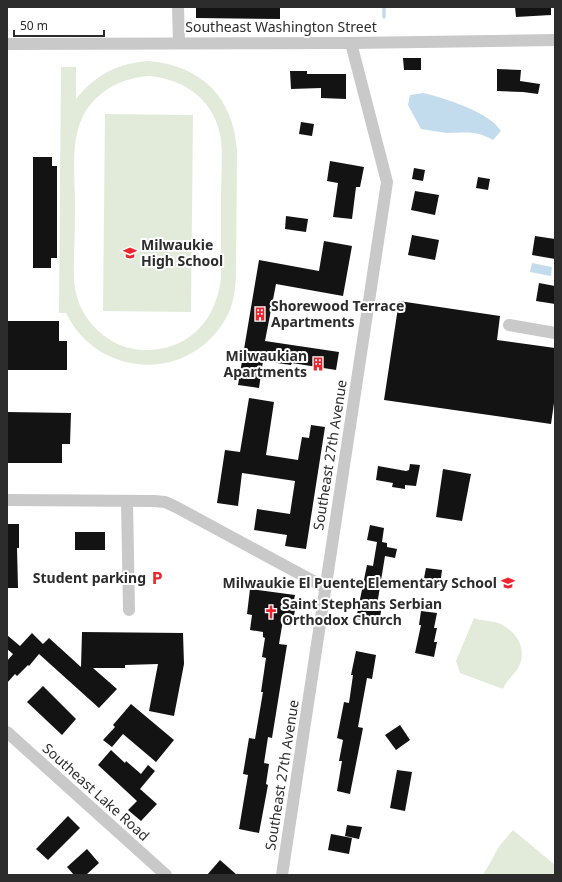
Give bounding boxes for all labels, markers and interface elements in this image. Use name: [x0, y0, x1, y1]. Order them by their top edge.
scale bar: [14, 12, 104, 38]
text: 50 m: [20, 17, 48, 34]
street label: Southeast Washington Street: [185, 17, 377, 36]
place label: Milwaukie High School: [141, 235, 223, 270]
school or university icon: Milwaukie High School: [122, 245, 138, 261]
place label: Shorewood Terrace Apartments: [271, 296, 404, 331]
building icon: Shorewood Terrace Apartments: [252, 306, 268, 322]
place label: Milwaukian Apartments: [224, 346, 307, 381]
building icon: Milwaukian Apartments: [310, 356, 326, 372]
street label: Southeast 27th Avenue: [308, 378, 351, 532]
place label: Student parking: [33, 568, 146, 587]
parking icon: Student parking: [149, 570, 165, 586]
place label: Milwaukie El Puente Elementary School: [223, 573, 497, 592]
school or university icon: Milwaukie El Puente Elementary School: [500, 575, 516, 591]
place label: Saint Stephans Serbian Orthodox Church: [282, 594, 442, 629]
church icon: Saint Stephans Serbian Orthodox Church: [263, 604, 279, 620]
street label: Southeast 27th Avenue: [260, 698, 303, 852]
street label: Southeast Lake Road: [39, 739, 154, 845]

